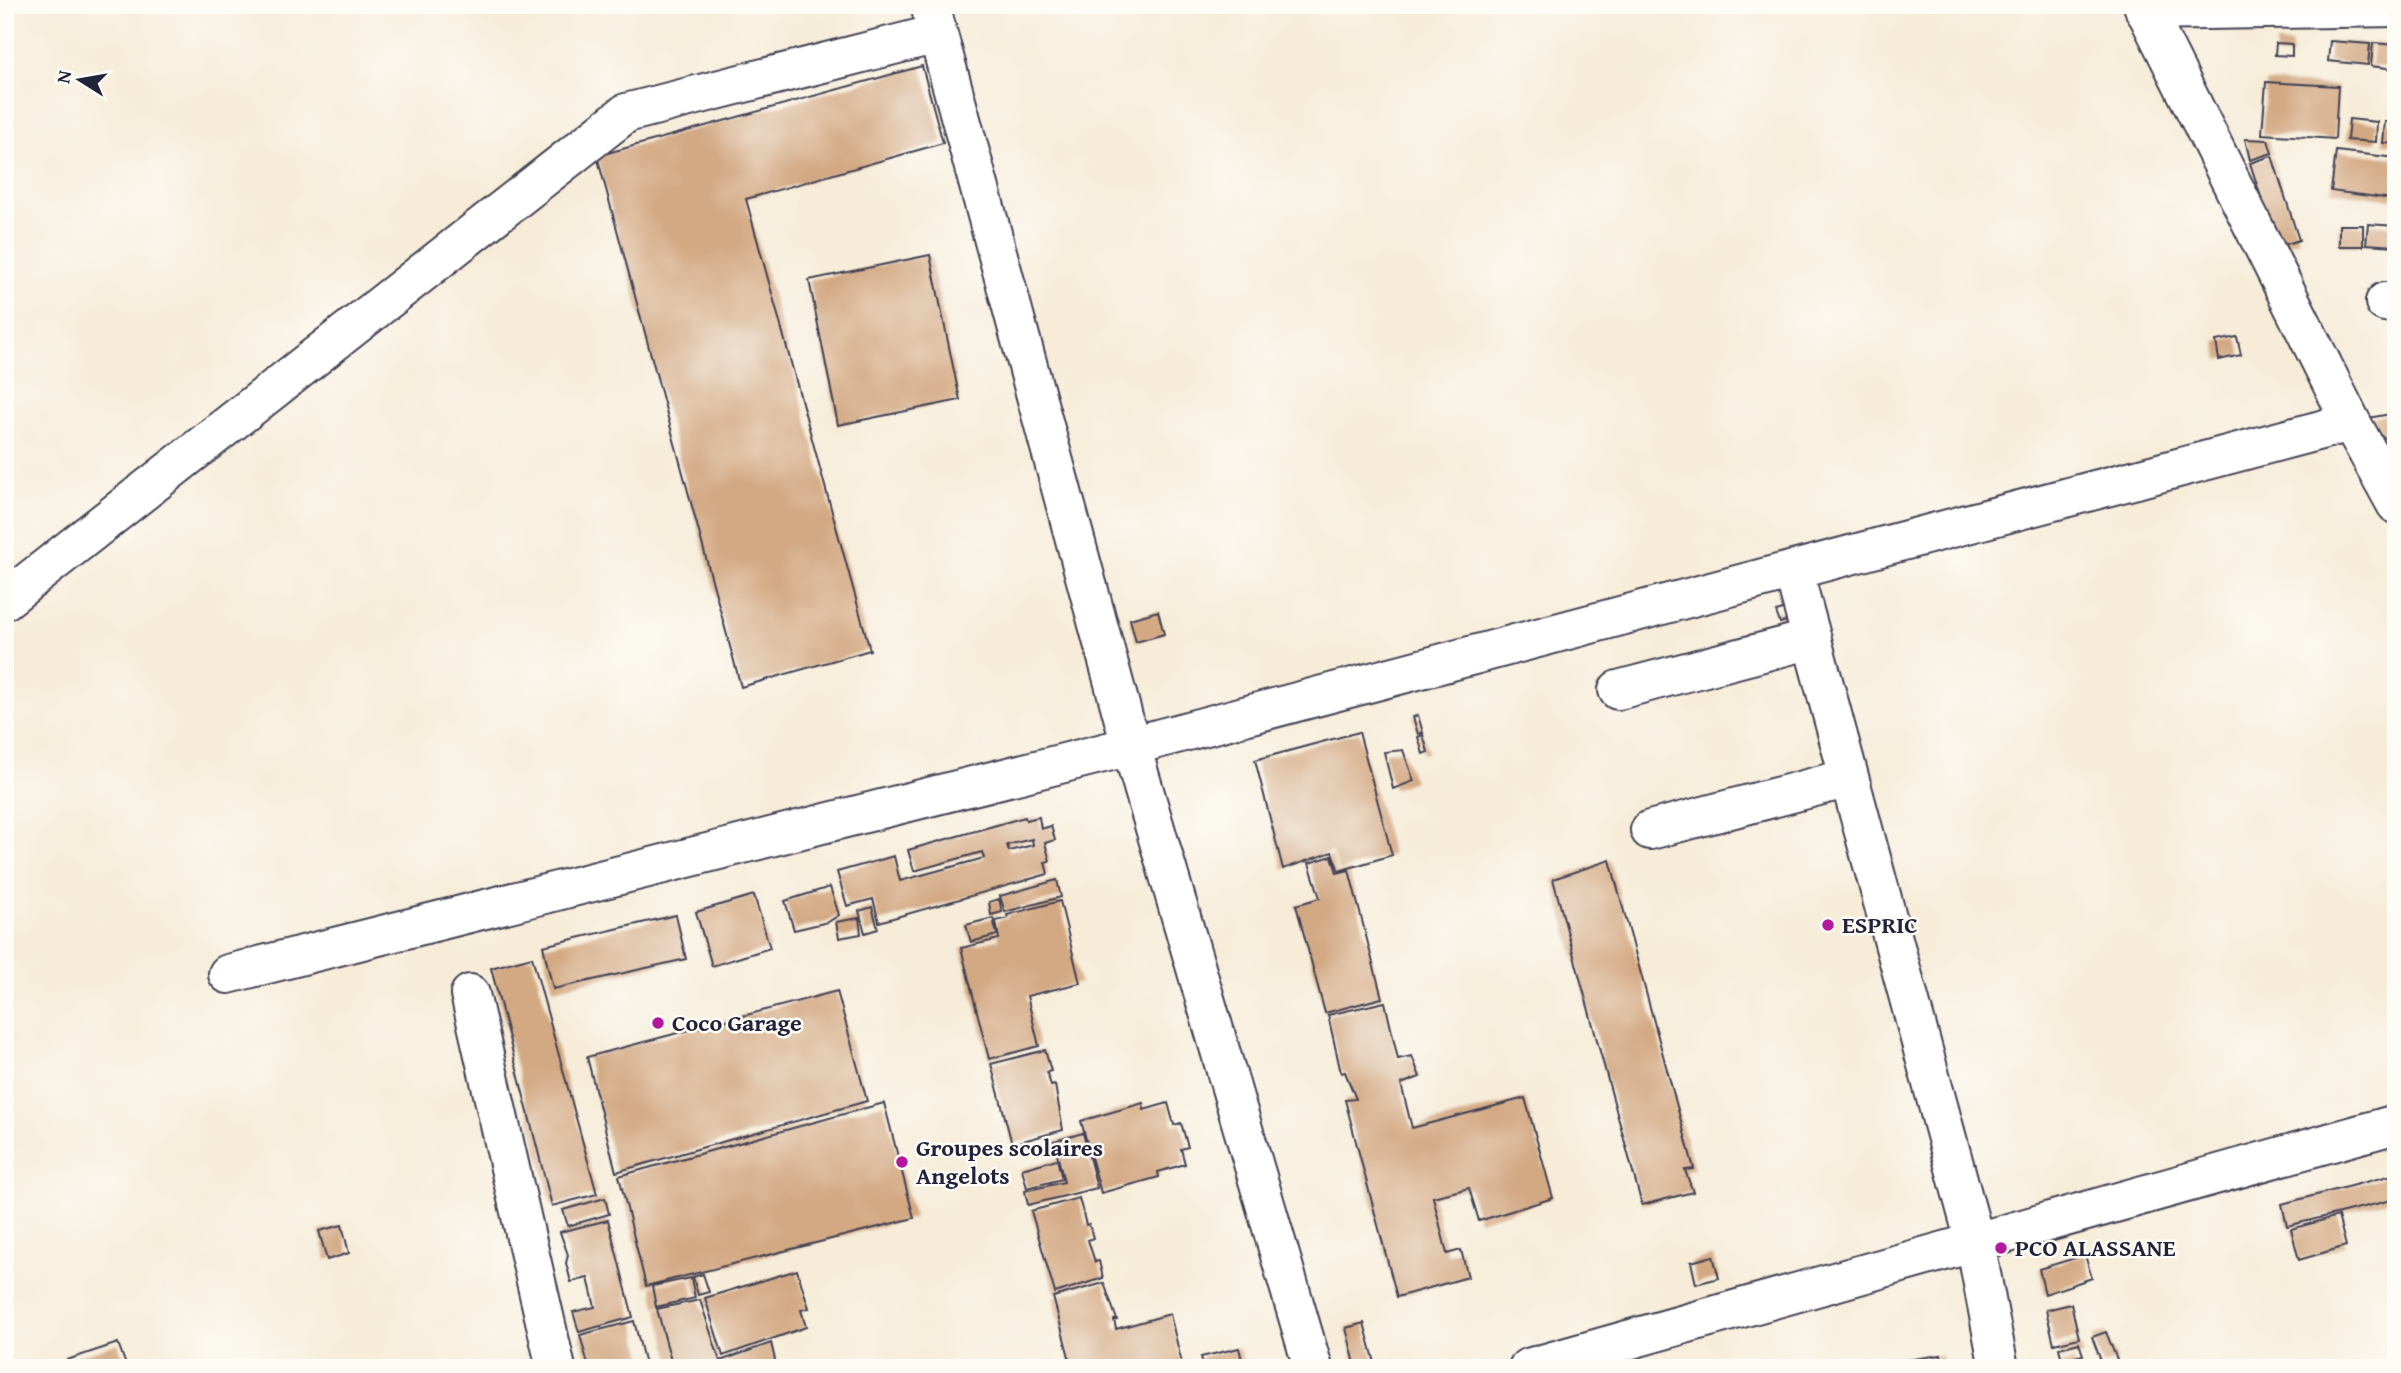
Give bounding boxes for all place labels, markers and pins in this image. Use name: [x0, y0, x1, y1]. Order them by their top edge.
place label: ESPRIC: [1842, 907, 1918, 942]
marker: ESPRIC: [1820, 917, 1836, 933]
place label: Coco Garage: [672, 1005, 802, 1040]
marker: Coco Garage: [650, 1015, 666, 1031]
place label: Groupes scolaires Angelots: [916, 1130, 1103, 1193]
marker: Groupes scolaires Angelots: [894, 1154, 910, 1170]
place label: PCO ALASSANE: [2015, 1230, 2176, 1265]
marker: PCO ALASSANE: [1993, 1240, 2009, 1256]

